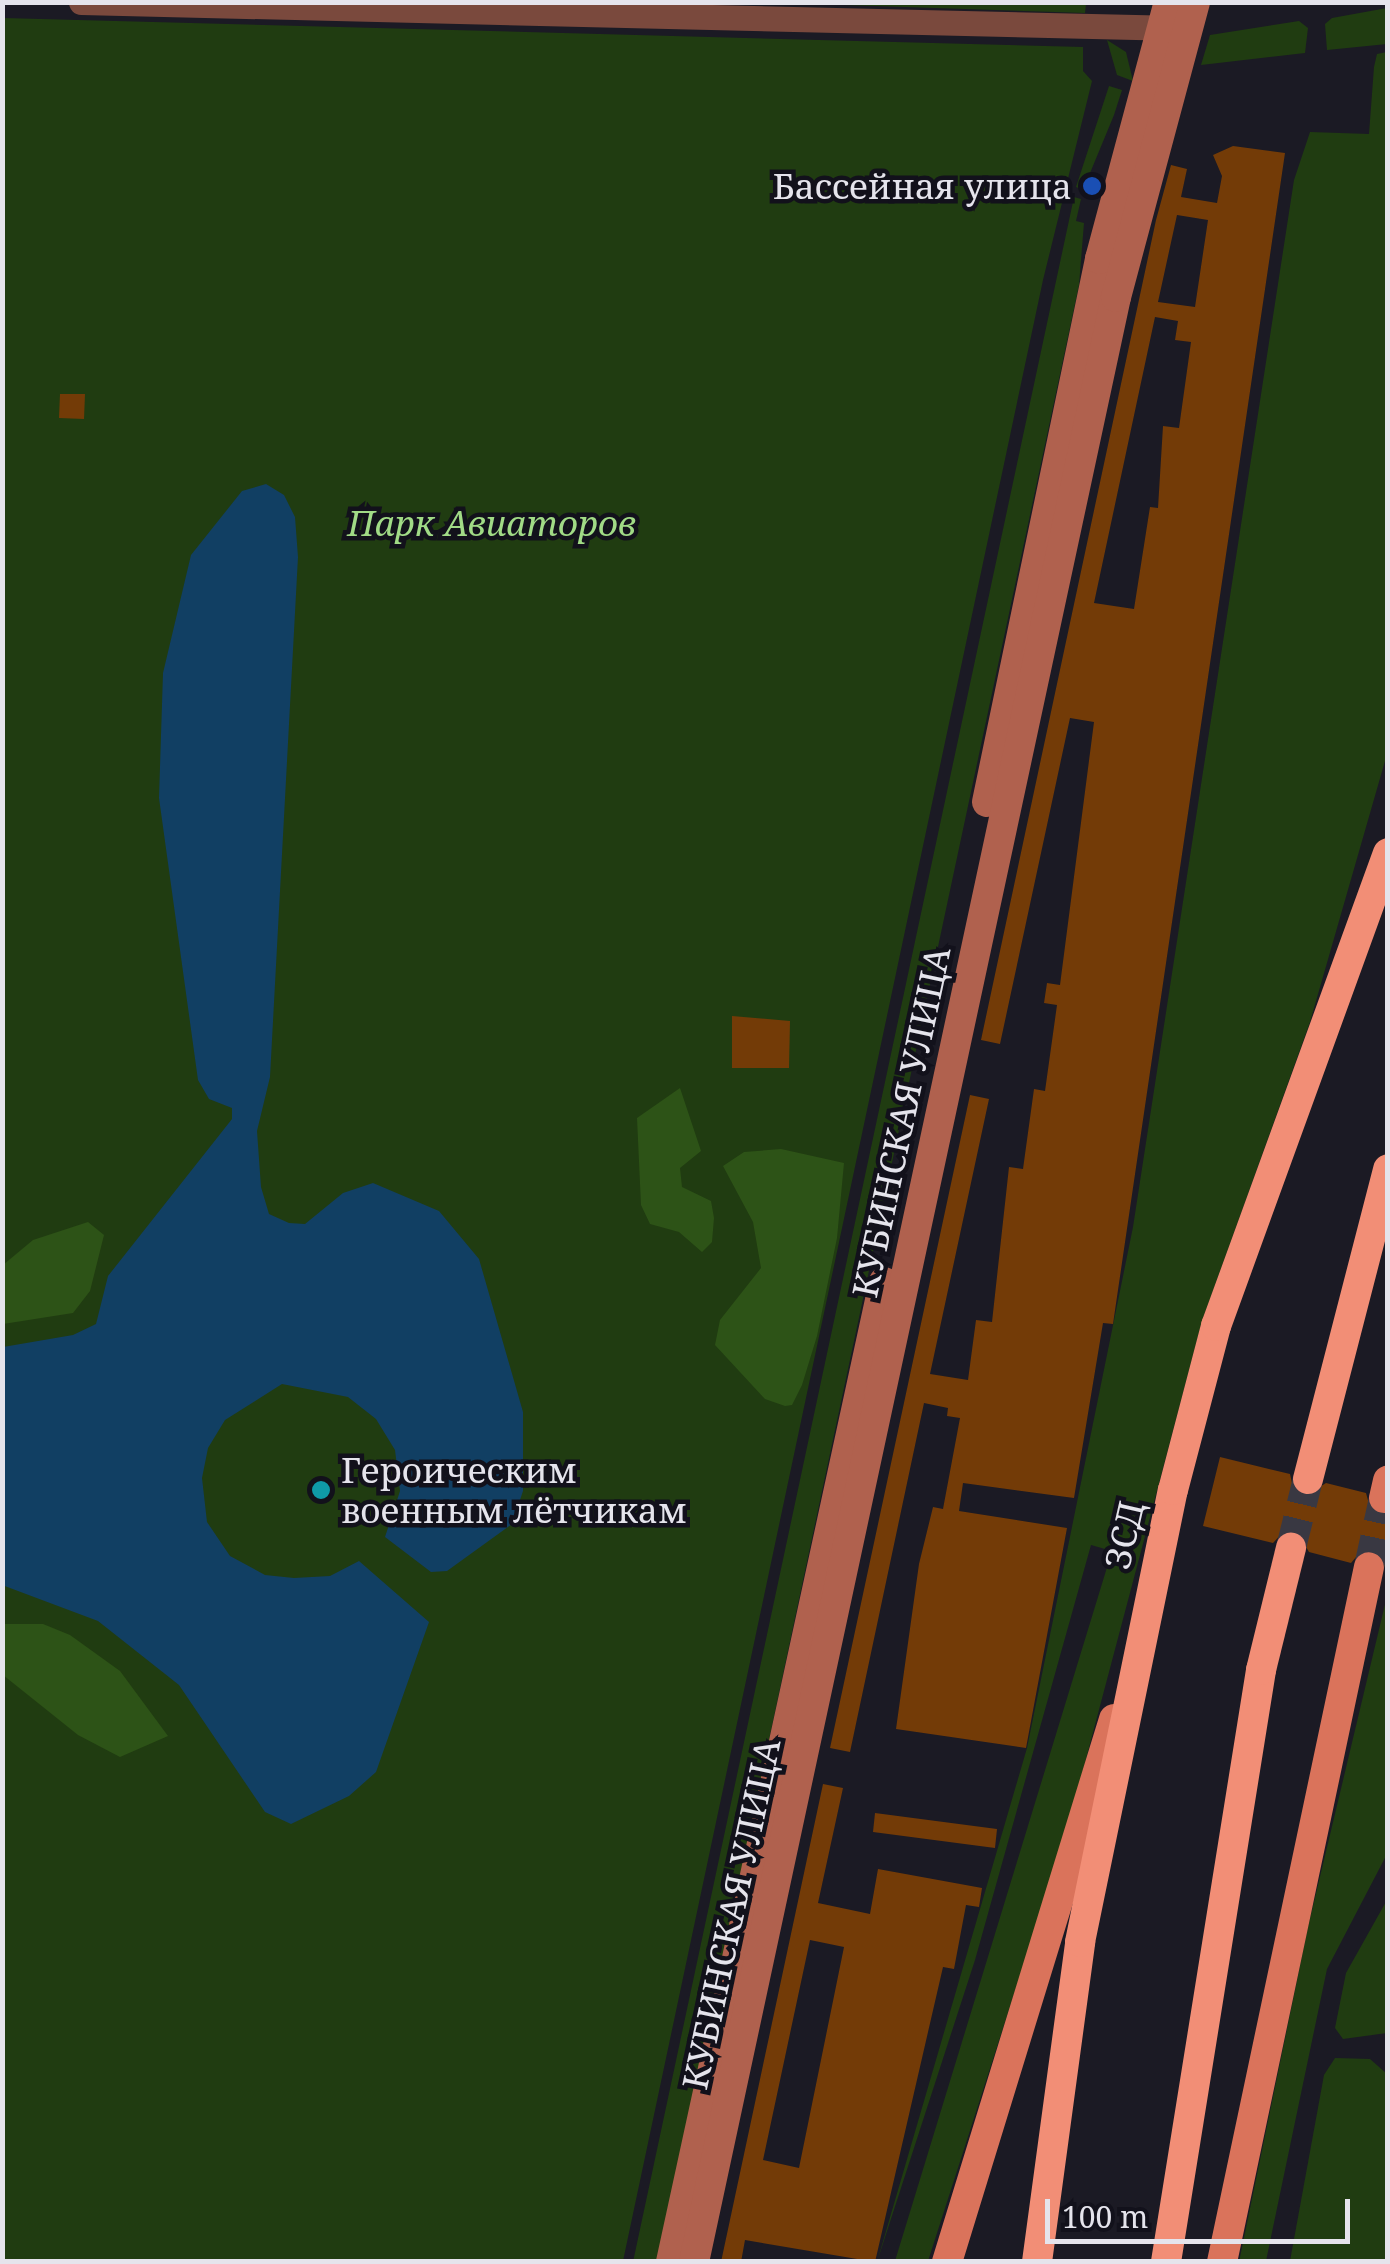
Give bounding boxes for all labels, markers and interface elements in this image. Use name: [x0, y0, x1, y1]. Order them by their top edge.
place label: Бассейная улица: [773, 165, 1072, 207]
marker: Бассейная улица: [1081, 175, 1103, 197]
park label: Парк Авиаторов: [347, 502, 637, 544]
street label: КУБИНСКАЯ УЛИЦА: [843, 943, 959, 1301]
place label: Героическим военным лётчикам: [341, 1449, 687, 1531]
marker: Героическим военным лётчикам: [310, 1479, 332, 1501]
street label: ЗСД: [1096, 1497, 1152, 1573]
street label: КУБИНСКАЯ УЛИЦА: [673, 1735, 789, 2093]
scale bar: [1050, 2179, 1355, 2241]
text: 100 m: [1062, 2196, 1148, 2237]

